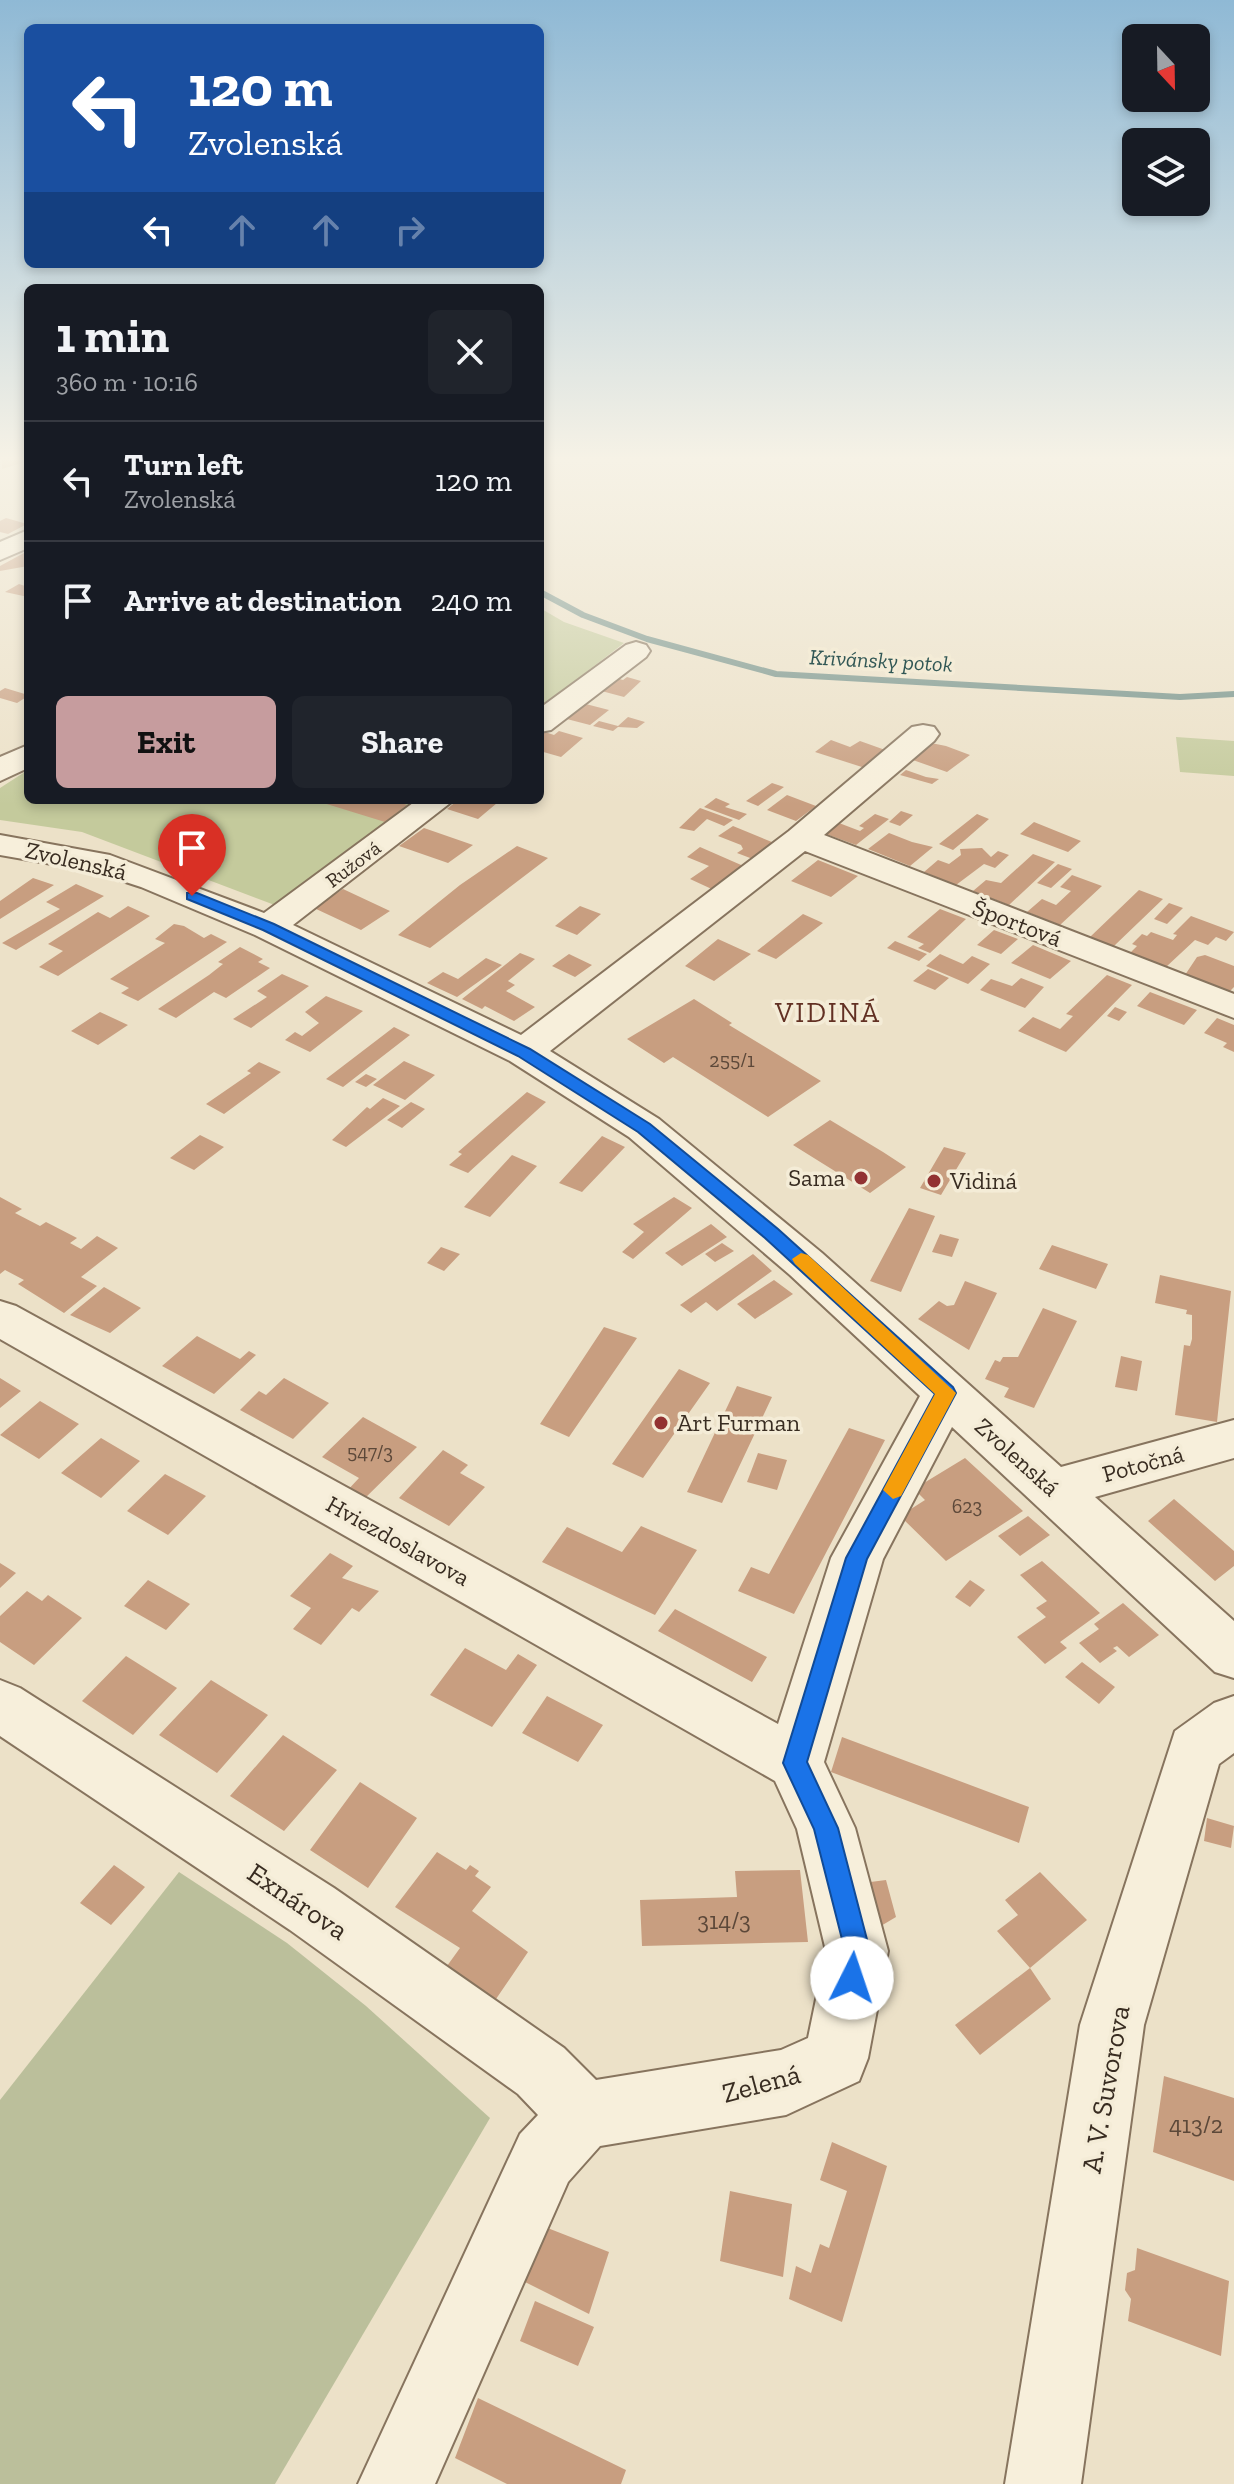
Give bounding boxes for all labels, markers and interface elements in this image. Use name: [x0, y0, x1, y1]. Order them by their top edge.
north arrow: [1122, 24, 1210, 112]
map controls: [1122, 24, 1210, 216]
text: 120 m: [188, 53, 332, 120]
icon: left: [56, 56, 160, 160]
text: Zvolenská: [188, 121, 343, 164]
button: layers: [1122, 128, 1210, 216]
icon: left: [136, 208, 180, 252]
icon: ahead: [220, 208, 264, 252]
icon: ahead: [304, 208, 348, 252]
icon: right: [388, 208, 432, 252]
text: 1 min: [56, 307, 169, 364]
button: close: [428, 310, 512, 394]
text: 360 m · 10:16: [56, 366, 198, 398]
text: Turn left: [124, 447, 243, 483]
icon: left: [56, 459, 100, 503]
text: 120 m: [435, 463, 512, 499]
text: Zvolenská: [124, 483, 236, 515]
icon: arrive: [56, 579, 100, 623]
text: Arrive at destination: [124, 583, 401, 619]
text: 240 m: [430, 583, 512, 619]
water label: Krivánsky potok: [809, 643, 953, 678]
button: Exit: [56, 696, 276, 788]
button: Share: [292, 696, 512, 788]
pin: [158, 814, 226, 896]
icon: arrive: [170, 826, 214, 870]
street label: Zvolenská: [23, 835, 130, 886]
street label: Ružová: [321, 835, 385, 892]
street label: Športová: [969, 892, 1066, 953]
district label: VIDINÁ: [774, 996, 881, 1029]
house number: 255/1: [709, 1048, 755, 1072]
place label: Sama: [788, 1163, 845, 1192]
place label: Vidiná: [949, 1166, 1017, 1195]
marker: Sama: [852, 1169, 870, 1187]
marker: Vidiná: [925, 1172, 943, 1190]
place label: Art Furman: [677, 1408, 800, 1437]
street label: Zvolenská: [969, 1411, 1066, 1502]
marker: Art Furman: [652, 1414, 670, 1432]
street label: Potočná: [1099, 1439, 1187, 1488]
house number: 547/3: [347, 1440, 393, 1464]
street label: Hviezdoslavova: [321, 1489, 475, 1592]
house number: 623: [952, 1494, 982, 1518]
street label: Exnárova: [241, 1856, 355, 1947]
house number: 314/3: [697, 1906, 751, 1935]
position arrow: [810, 1936, 894, 2020]
street label: A. V. Suvorova: [1075, 2002, 1137, 2175]
street label: Zelená: [718, 2057, 804, 2110]
house number: 413/2: [1169, 2110, 1223, 2139]

